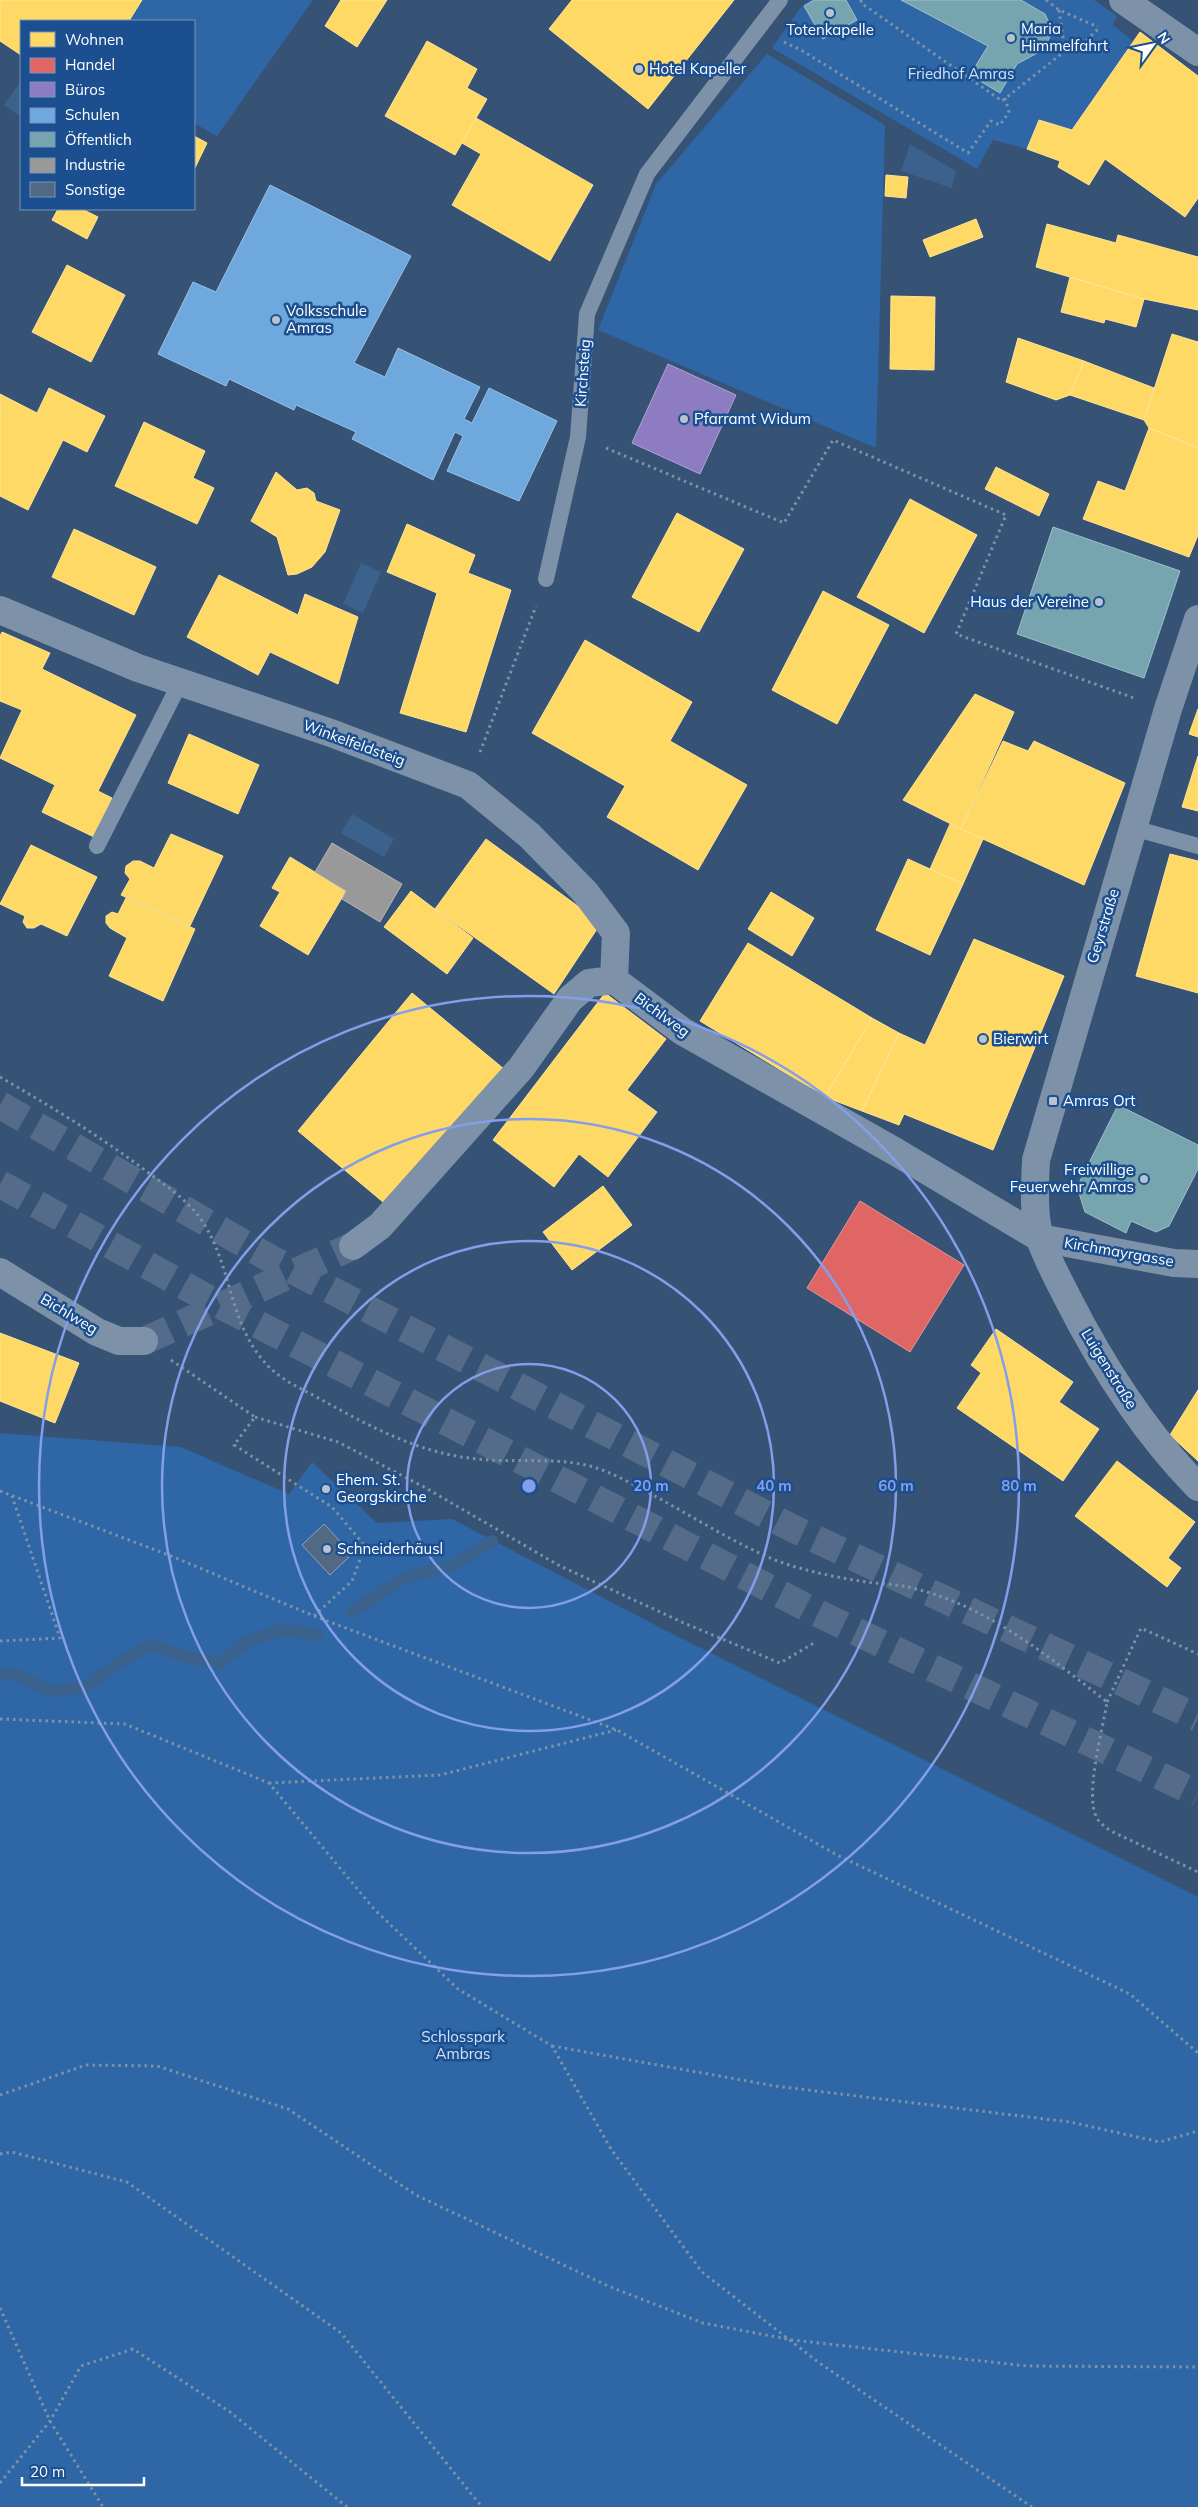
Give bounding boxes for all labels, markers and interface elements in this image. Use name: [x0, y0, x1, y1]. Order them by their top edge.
marker: Totenkapelle: [824, 7, 836, 19]
place label: Maria Himmelfahrt: [1021, 19, 1108, 55]
legend: [20, 20, 195, 210]
place label: Totenkapelle: [786, 20, 874, 39]
north arrow: [1128, 20, 1178, 70]
text: N: [1153, 29, 1174, 47]
text: Wohnen: [65, 30, 124, 49]
marker: Maria Himmelfahrt: [1005, 32, 1017, 44]
text: Handel: [65, 55, 115, 74]
place label: Hotel Kapeller: [649, 59, 747, 78]
marker: Hotel Kapeller: [633, 63, 645, 75]
park label: Friedhof Amras: [908, 64, 1014, 83]
text: Büros: [65, 80, 105, 99]
text: Schulen: [65, 105, 120, 124]
text: Öffentlich: [65, 130, 132, 149]
text: Industrie: [65, 155, 125, 174]
text: Sonstige: [65, 180, 125, 199]
place label: Volksschule Amras: [286, 301, 367, 337]
marker: Volksschule Amras: [270, 314, 282, 326]
street label: Kirchsteig: [571, 338, 594, 408]
place label: Pfarramt Widum: [694, 409, 811, 428]
marker: Pfarramt Widum: [678, 413, 690, 425]
place label: Haus der Vereine: [970, 592, 1089, 611]
marker: Haus der Vereine: [1093, 596, 1105, 608]
street label: Winkelfeldsteig: [301, 715, 408, 770]
street label: Geyrstraße: [1082, 886, 1123, 965]
street label: Bichlweg: [631, 988, 694, 1041]
place label: Bierwirt: [993, 1029, 1049, 1048]
marker: Bierwirt: [977, 1033, 989, 1045]
place label: Amras Ort: [1063, 1091, 1136, 1110]
marker: Amras Ort: [1047, 1095, 1059, 1107]
place label: Freiwillige Feuerwehr Amras: [1010, 1160, 1134, 1196]
marker: Freiwillige Feuerwehr Amras: [1138, 1173, 1150, 1185]
street label: Kirchmayrgasse: [1063, 1233, 1175, 1271]
street label: Bichlweg: [37, 1289, 101, 1338]
street label: Luigenstraße: [1077, 1325, 1142, 1412]
place label: Ehem. St. Georgskirche: [336, 1470, 427, 1506]
text: 20 m: [633, 1476, 669, 1495]
text: 40 m: [756, 1476, 792, 1495]
text: 60 m: [878, 1476, 914, 1495]
text: 80 m: [1001, 1476, 1037, 1495]
centre of rings: [520, 1477, 538, 1495]
marker: Ehem. St. Georgskirche: [320, 1483, 332, 1495]
place label: Schneiderhäusl: [337, 1539, 443, 1558]
marker: Schneiderhäusl: [321, 1543, 333, 1555]
park label: Schlosspark Ambras: [421, 2027, 505, 2063]
scale bar: [22, 2454, 145, 2486]
text: 20 m: [30, 2462, 65, 2481]

